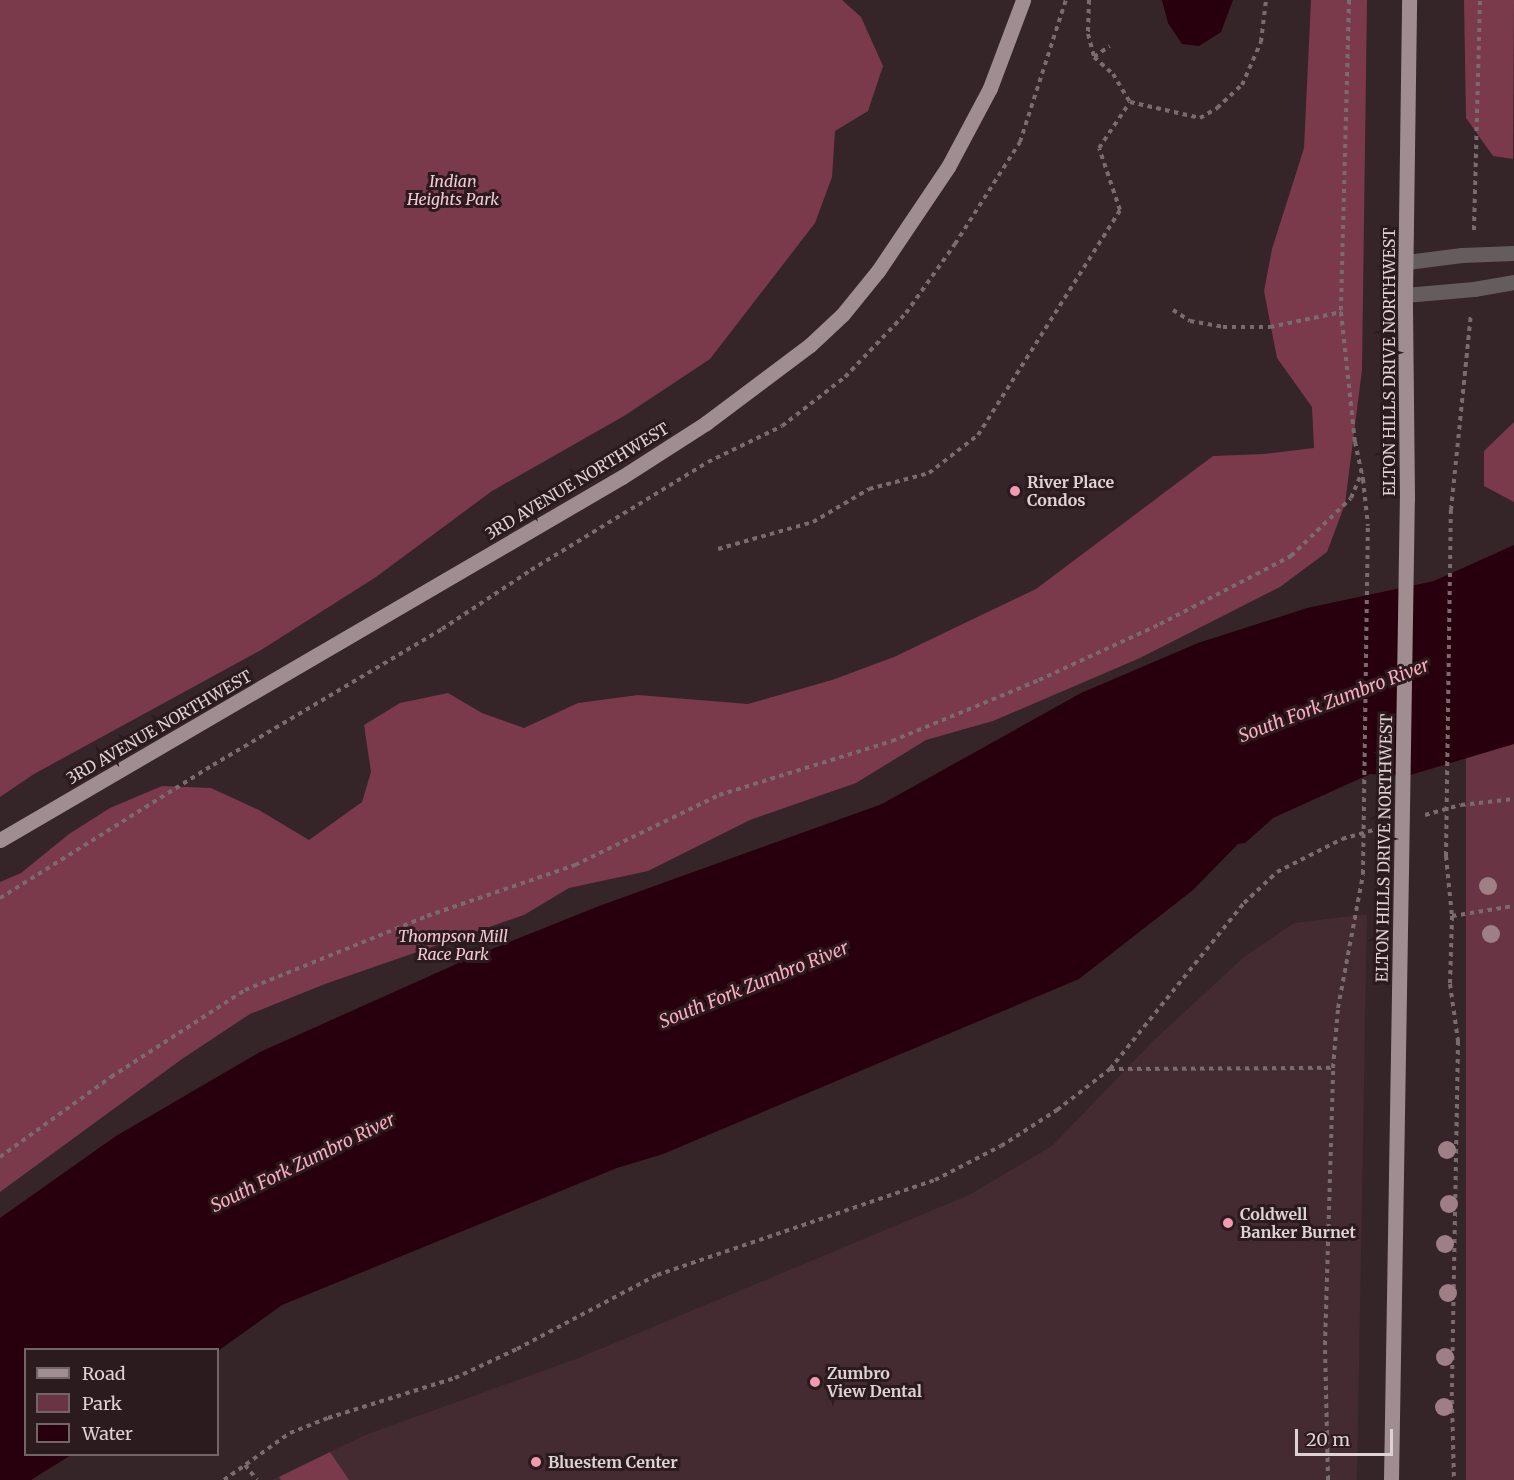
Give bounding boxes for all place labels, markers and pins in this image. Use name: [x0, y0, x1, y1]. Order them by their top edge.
place label: River Place Condos: [1027, 472, 1114, 510]
marker: River Place Condos: [1008, 484, 1022, 498]
place label: Coldwell Banker Burnet: [1240, 1204, 1356, 1242]
marker: Coldwell Banker Burnet: [1221, 1216, 1235, 1230]
place label: Zumbro View Dental: [827, 1363, 922, 1401]
marker: Zumbro View Dental: [808, 1375, 822, 1389]
place label: Bluestem Center: [548, 1452, 678, 1472]
marker: Bluestem Center: [529, 1455, 543, 1469]

